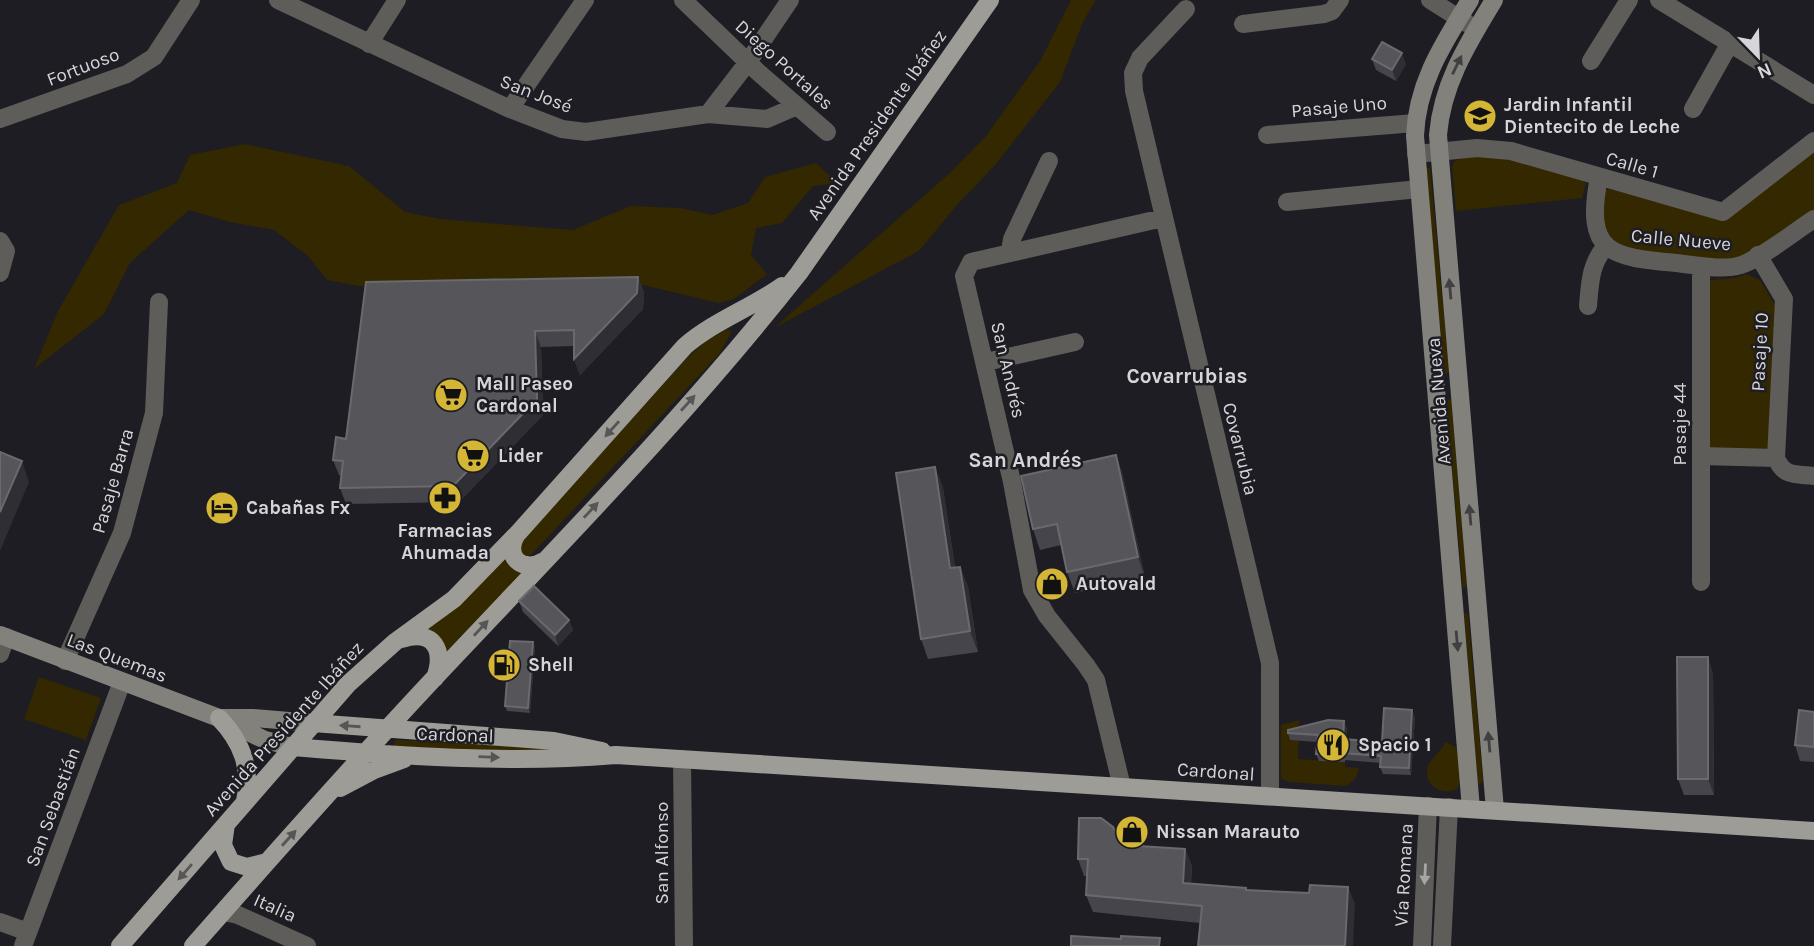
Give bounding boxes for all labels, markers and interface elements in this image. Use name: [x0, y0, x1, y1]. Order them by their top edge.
street label: Diego Portales: [731, 15, 837, 115]
north arrow: [1723, 21, 1793, 91]
street label: Avenida Presidente Ibáñez: [803, 26, 951, 224]
street label: Fortuoso: [44, 43, 122, 91]
one-way arrow: [1451, 55, 1463, 75]
text: N: [1754, 58, 1775, 84]
street label: San José: [497, 70, 575, 118]
street label: Pasaje Uno: [1290, 92, 1388, 122]
place label: Jardin Infantil Dientecito de Leche: [1504, 94, 1680, 138]
school or university icon: Jardin Infantil Dientecito de Leche: [1461, 97, 1499, 135]
street label: Calle 1: [1603, 147, 1661, 183]
street label: Calle Nueve: [1630, 225, 1732, 255]
one-way arrow: [1444, 278, 1455, 300]
street label: Pasaje 10: [1747, 312, 1773, 392]
street label: San Andrés: [986, 320, 1030, 420]
street label: Avenida Nueva: [1422, 337, 1456, 465]
district label: Covarrubias: [1126, 364, 1248, 388]
place label: Mall Paseo Cardonal: [476, 373, 573, 417]
supermarket icon: Mall Paseo Cardonal: [432, 376, 470, 414]
street label: Pasaje 44: [1669, 382, 1691, 465]
one-way arrow: [680, 395, 696, 412]
street label: Covarrubia: [1218, 400, 1262, 498]
one-way arrow: [604, 420, 620, 437]
street label: Pasaje Barra: [88, 426, 138, 536]
supermarket icon: Lider: [454, 437, 492, 475]
place label: Lider: [498, 445, 543, 467]
district label: San Andrés: [968, 448, 1082, 472]
pharmacy icon: Farmacias Ahumada: [426, 479, 464, 517]
hotel icon: Cabañas Fx: [203, 489, 241, 527]
place label: Cabañas Fx: [246, 497, 350, 519]
one-way arrow: [582, 502, 598, 519]
one-way arrow: [1464, 504, 1475, 526]
place label: Farmacias Ahumada: [397, 520, 493, 564]
shop icon: Autovald: [1033, 565, 1071, 603]
place label: Autovald: [1076, 573, 1156, 595]
one-way arrow: [473, 620, 489, 637]
street label: Las Quemas: [64, 629, 170, 687]
one-way arrow: [1452, 631, 1463, 653]
street label: Avenida Presidente Ibáñez: [200, 637, 368, 821]
fuel station icon: Shell: [485, 646, 523, 684]
place label: Shell: [528, 654, 574, 676]
one-way arrow: [339, 720, 361, 731]
street label: Cardonal: [416, 723, 494, 747]
restaurant icon: Spacio 1: [1314, 726, 1352, 764]
one-way arrow: [1483, 731, 1494, 753]
place label: Spacio 1: [1358, 734, 1431, 756]
street label: San Sebastián: [21, 744, 85, 870]
one-way arrow: [478, 751, 500, 763]
street label: Cardonal: [1176, 758, 1256, 786]
street label: San Alfonso: [651, 802, 673, 904]
shop icon: Nissan Marauto: [1113, 813, 1151, 851]
place label: Nissan Marauto: [1156, 821, 1300, 843]
street label: Vía Romana: [1390, 823, 1418, 927]
one-way arrow: [281, 829, 297, 847]
one-way arrow: [178, 863, 193, 880]
one-way arrow: [1420, 863, 1431, 885]
street label: Italia: [250, 889, 300, 927]

